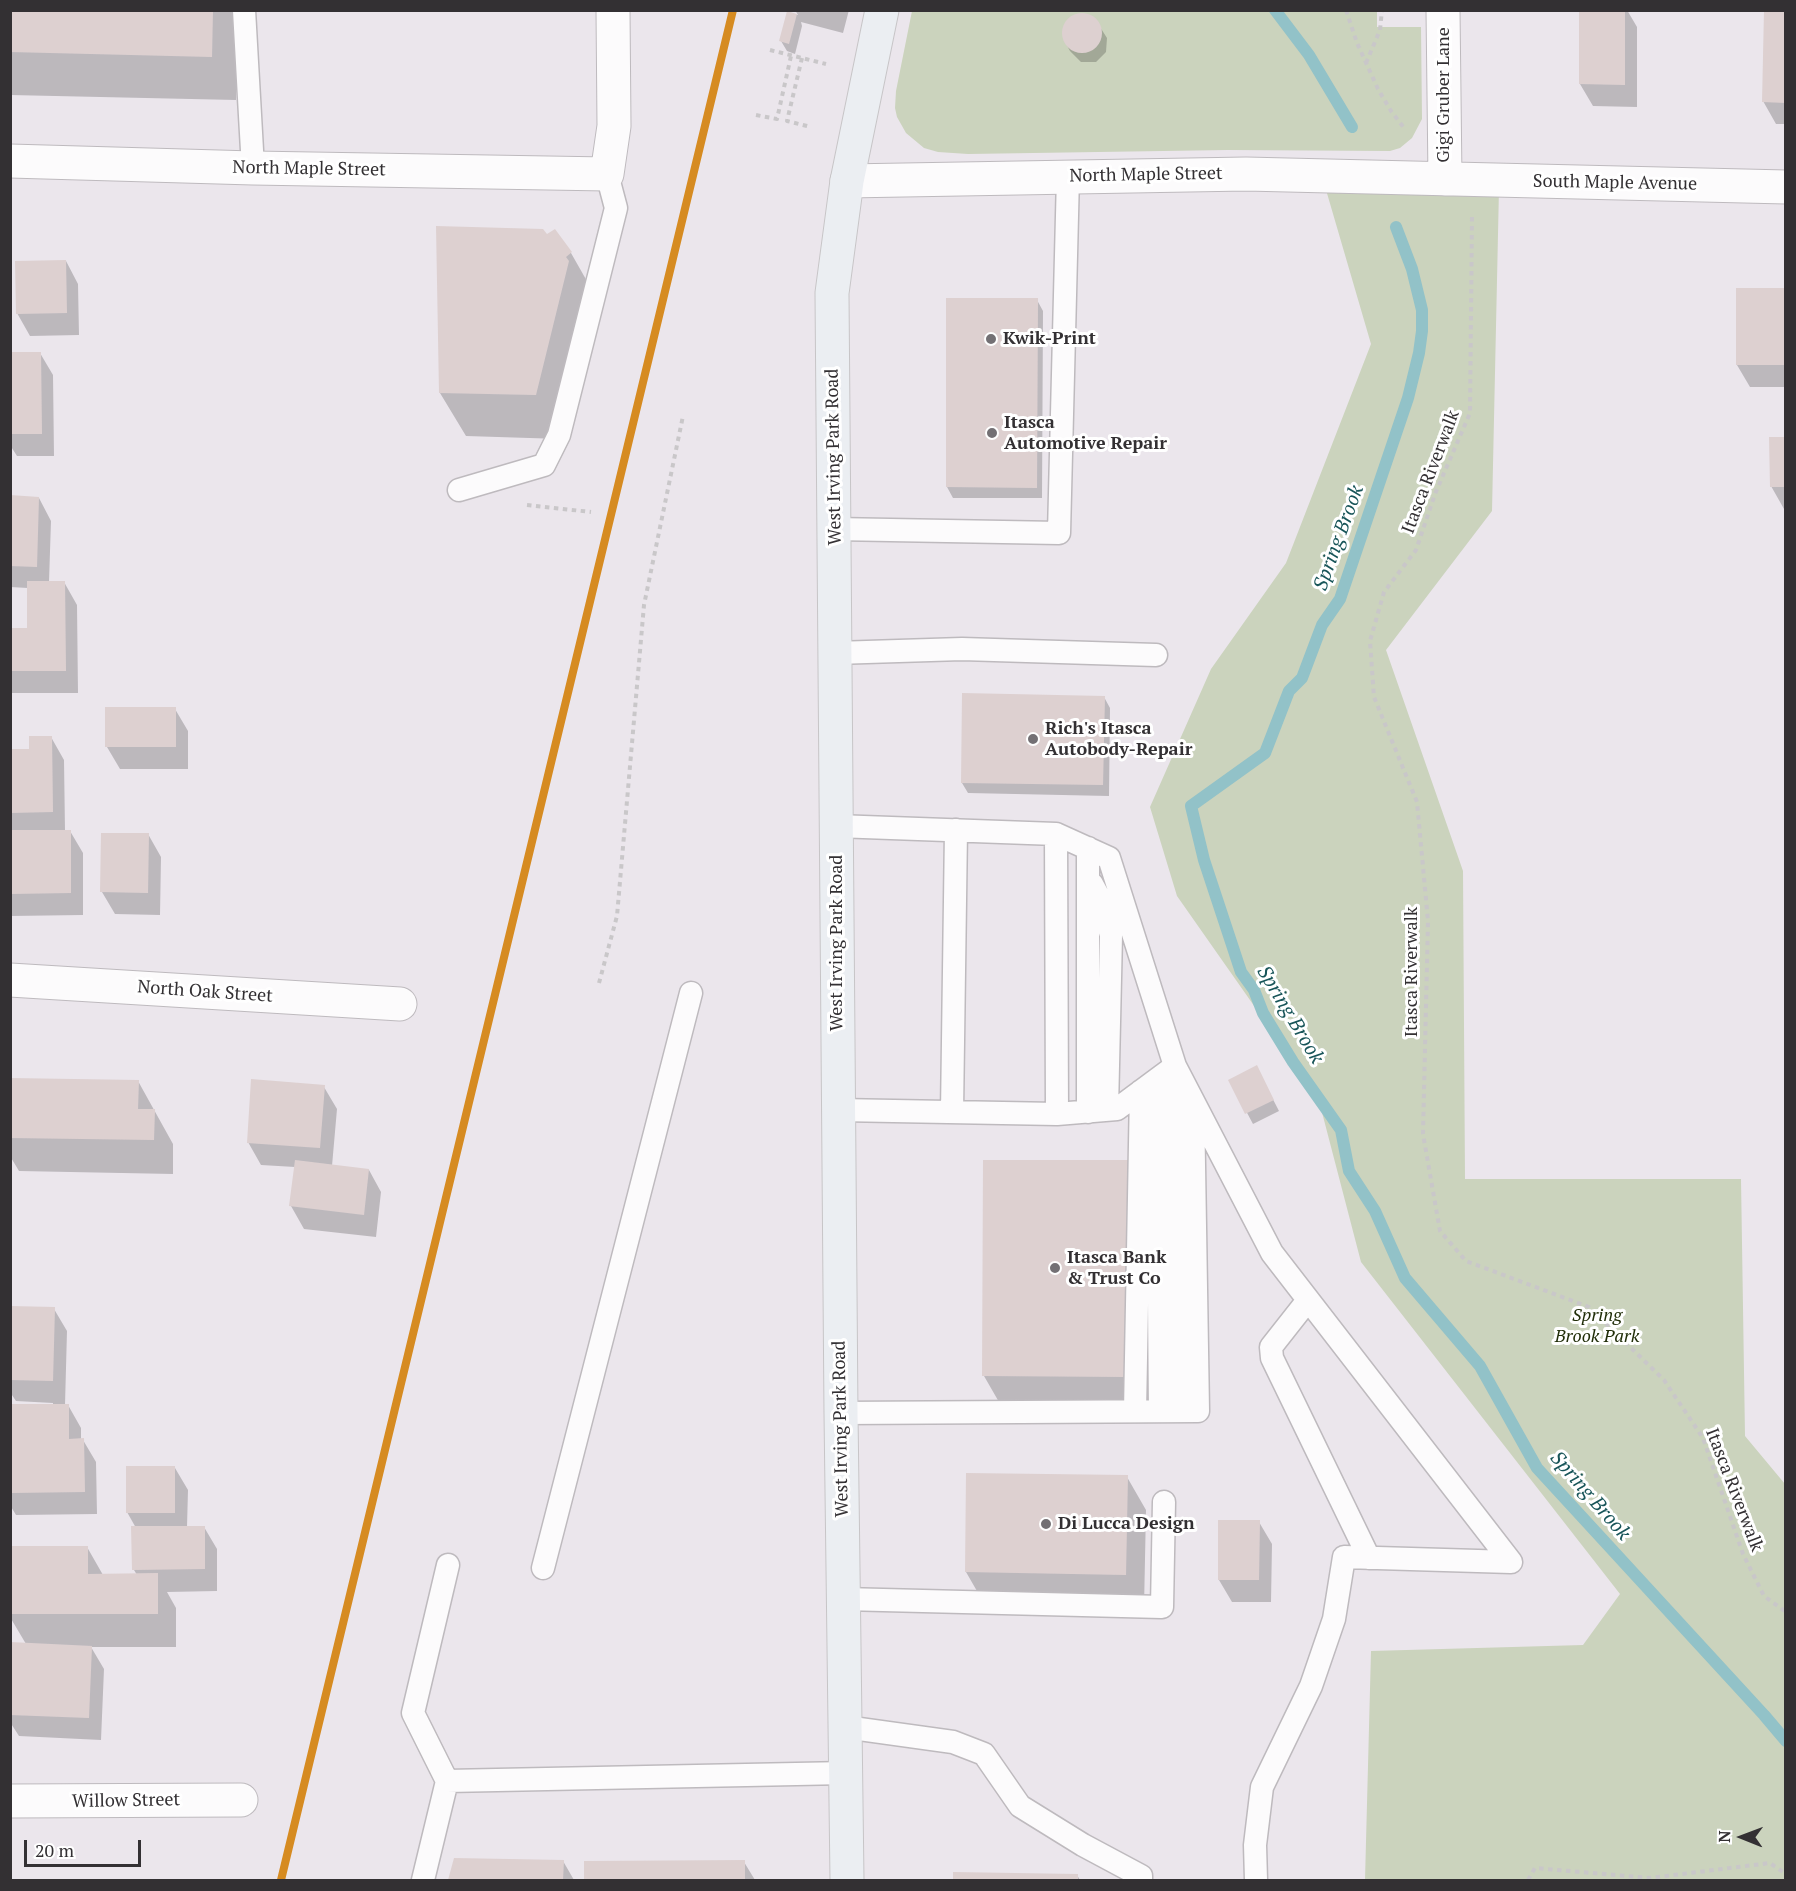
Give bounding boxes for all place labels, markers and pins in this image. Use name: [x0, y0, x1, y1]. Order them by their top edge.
place label: Kwik-Print: [1003, 328, 1096, 350]
marker: Kwik-Print: [984, 332, 998, 346]
place label: Itasca Automotive Repair: [1004, 412, 1167, 454]
marker: Itasca Automotive Repair: [985, 426, 999, 440]
place label: Rich's Itasca Autobody-Repair: [1045, 718, 1192, 760]
marker: Rich's Itasca Autobody-Repair: [1026, 732, 1040, 746]
place label: Itasca Bank & Trust Co: [1067, 1247, 1166, 1290]
marker: Itasca Bank & Trust Co: [1048, 1261, 1062, 1275]
place label: Di Lucca Design: [1058, 1513, 1195, 1535]
marker: Di Lucca Design: [1039, 1517, 1053, 1531]

